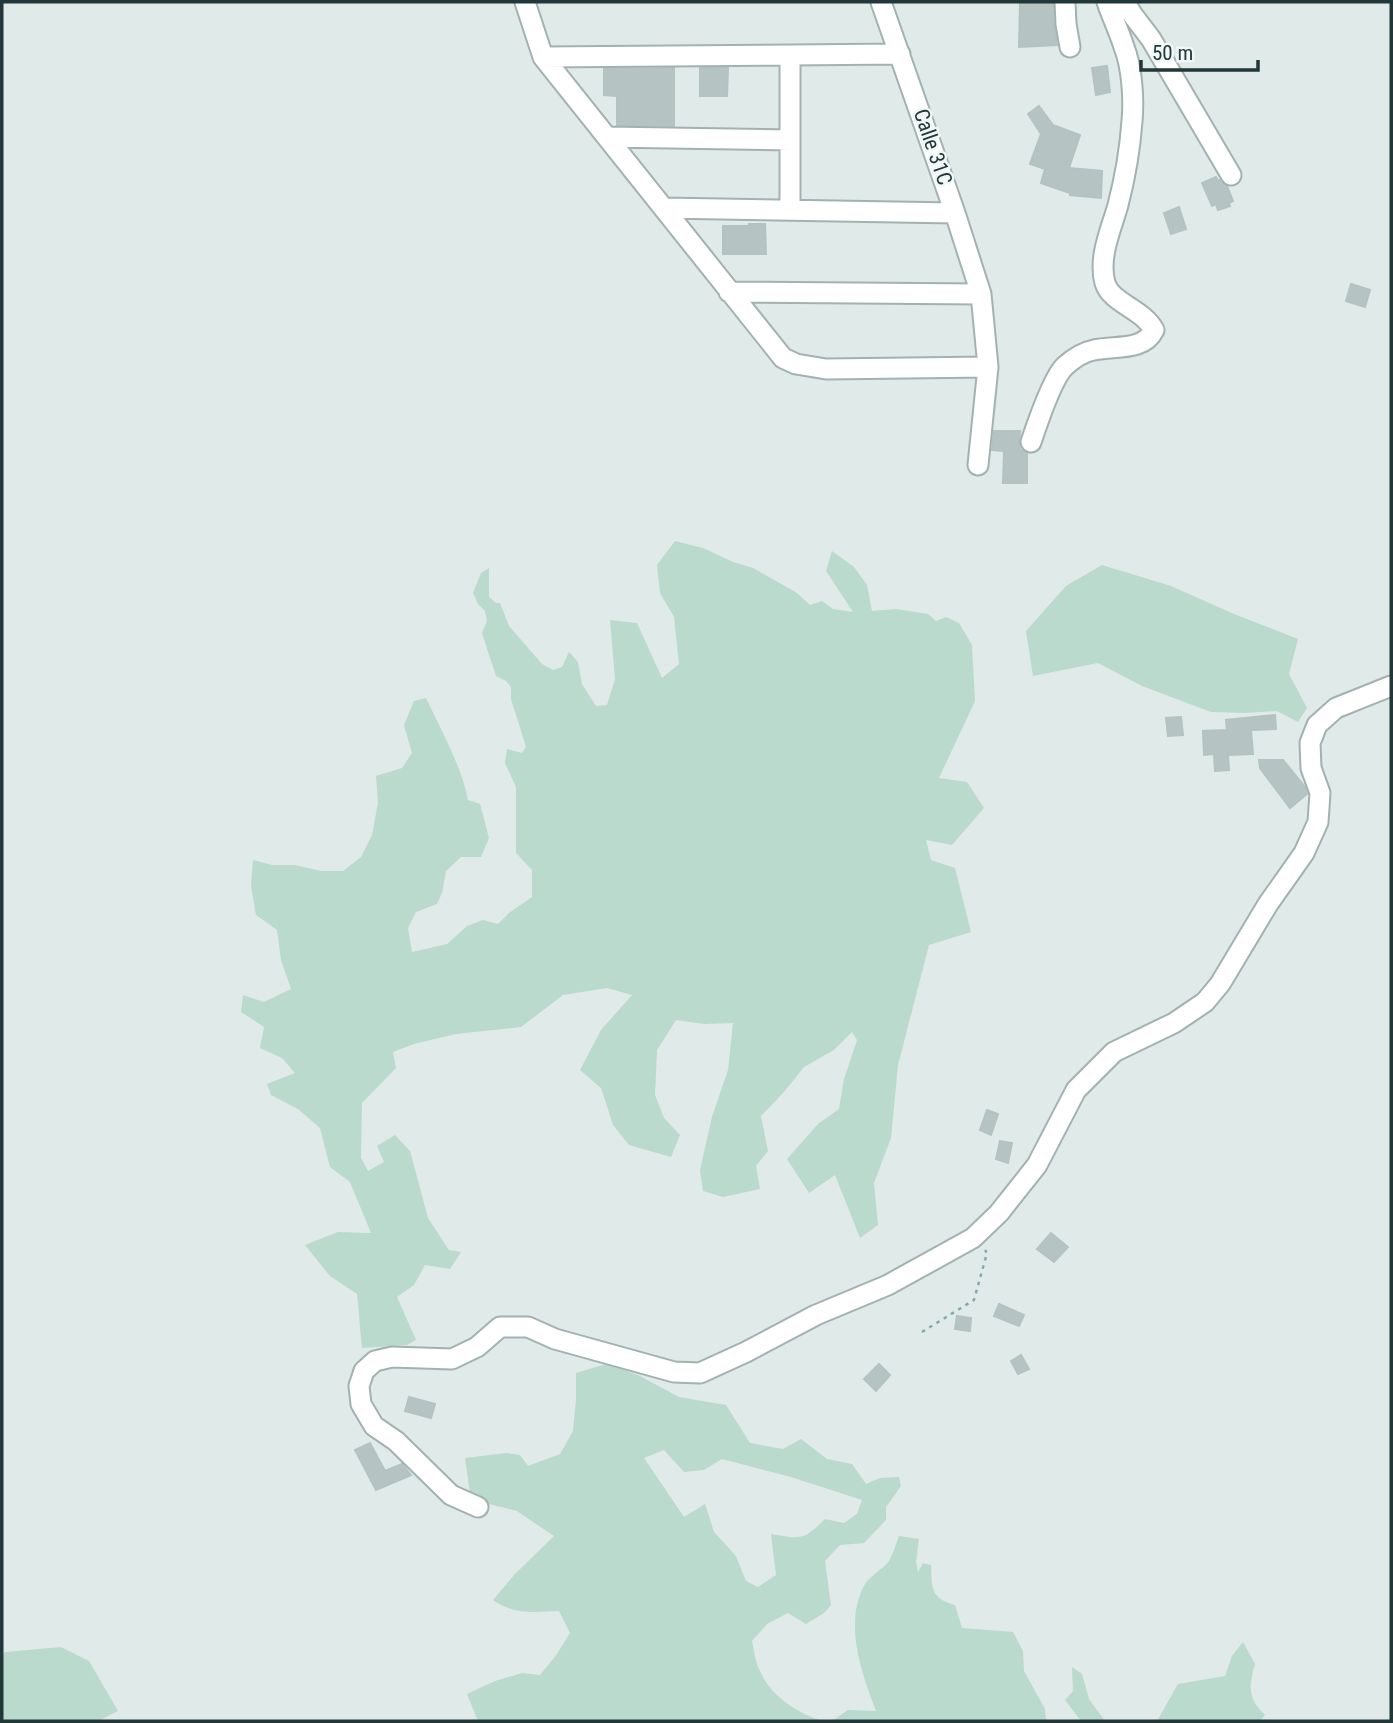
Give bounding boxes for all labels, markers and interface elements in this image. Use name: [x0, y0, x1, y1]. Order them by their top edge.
scale bar: [1141, 28, 1258, 72]
text: 50 m: [1152, 41, 1193, 65]
street label: Calle 31C: [909, 106, 957, 188]

